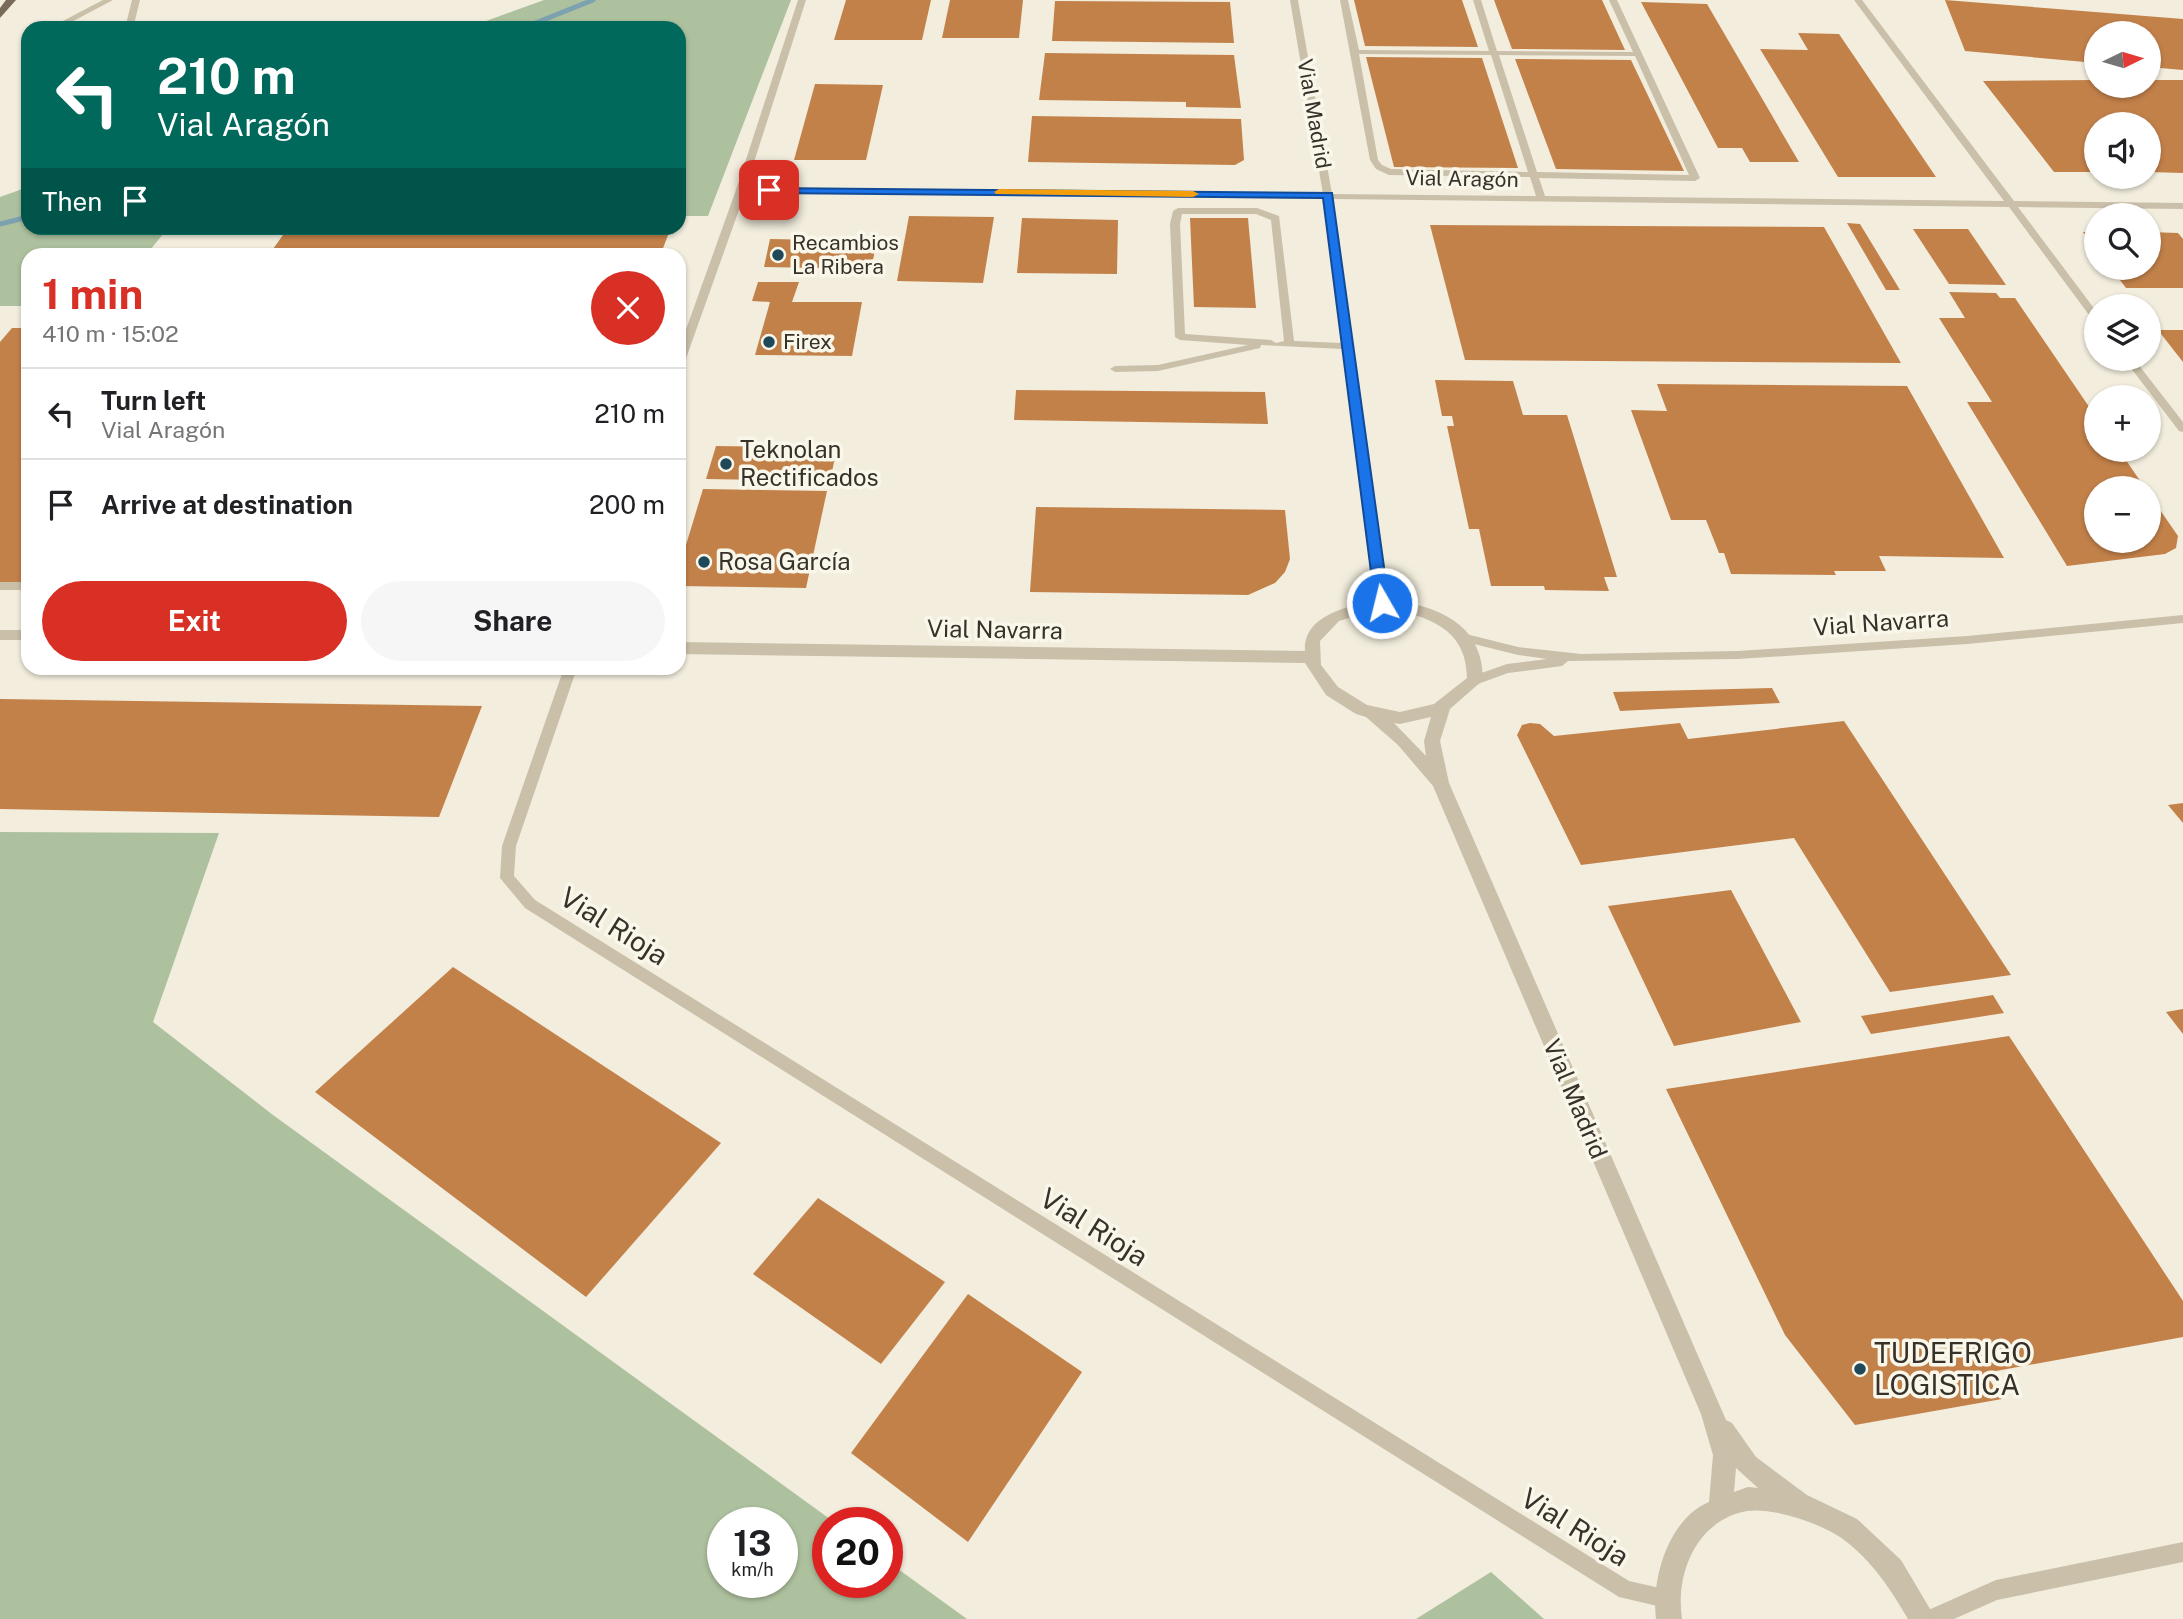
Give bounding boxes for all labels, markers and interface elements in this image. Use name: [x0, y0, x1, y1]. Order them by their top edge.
north arrow: [2084, 21, 2161, 98]
map controls: [2084, 21, 2161, 553]
text: 210 m: [157, 47, 296, 105]
icon: left: [42, 49, 133, 140]
street label: Vial Madrid: [1293, 57, 1336, 171]
text: Vial Aragón: [157, 106, 330, 143]
button: sound: [2084, 112, 2161, 189]
pin: [739, 160, 799, 220]
street label: Vial Aragón: [1405, 165, 1519, 192]
icon: arrive: [750, 171, 788, 209]
icon: arrive: [116, 182, 154, 220]
text: Then: [42, 186, 102, 217]
button: search: [2084, 203, 2161, 280]
place label: Recambios La Ribera: [792, 230, 899, 279]
marker: Recambios La Ribera: [770, 247, 786, 263]
text: 1 min: [42, 269, 143, 318]
button: close: [591, 271, 665, 345]
button: layers: [2084, 294, 2161, 371]
text: 410 m · 15:02: [42, 320, 179, 347]
place label: Firex: [783, 329, 832, 354]
marker: Firex: [761, 334, 777, 350]
text: Turn left: [101, 385, 206, 416]
button: +: [2084, 385, 2161, 462]
icon: left: [42, 395, 80, 433]
text: 210 m: [594, 398, 665, 429]
text: Vial Aragón: [101, 416, 225, 443]
place label: Teknolan Rectificados: [740, 435, 879, 491]
marker: Teknolan Rectificados: [718, 456, 734, 472]
button: −: [2084, 476, 2161, 553]
icon: arrive: [42, 486, 80, 524]
text: Arrive at destination: [101, 489, 353, 520]
text: 200 m: [589, 489, 665, 520]
place label: Rosa García: [718, 547, 851, 575]
marker: Rosa García: [696, 554, 712, 570]
position arrow: [1345, 566, 1419, 640]
button: Exit: [42, 581, 347, 661]
button: Share: [361, 581, 665, 661]
street label: Vial Navarra: [1812, 603, 1950, 641]
street label: Vial Navarra: [927, 614, 1063, 644]
street label: Vial Rioja: [554, 880, 674, 972]
street label: Vial Madrid: [1538, 1035, 1614, 1163]
street label: Vial Rioja: [1034, 1181, 1154, 1273]
place label: TUDEFRIGO LOGISTICA: [1874, 1336, 2032, 1401]
marker: TUDEFRIGO LOGISTICA: [1852, 1361, 1868, 1377]
street label: Vial Rioja: [1515, 1481, 1635, 1573]
speed limit sign: 20: [812, 1507, 903, 1598]
text: 13: [733, 1523, 772, 1564]
text: km/h: [731, 1559, 774, 1580]

